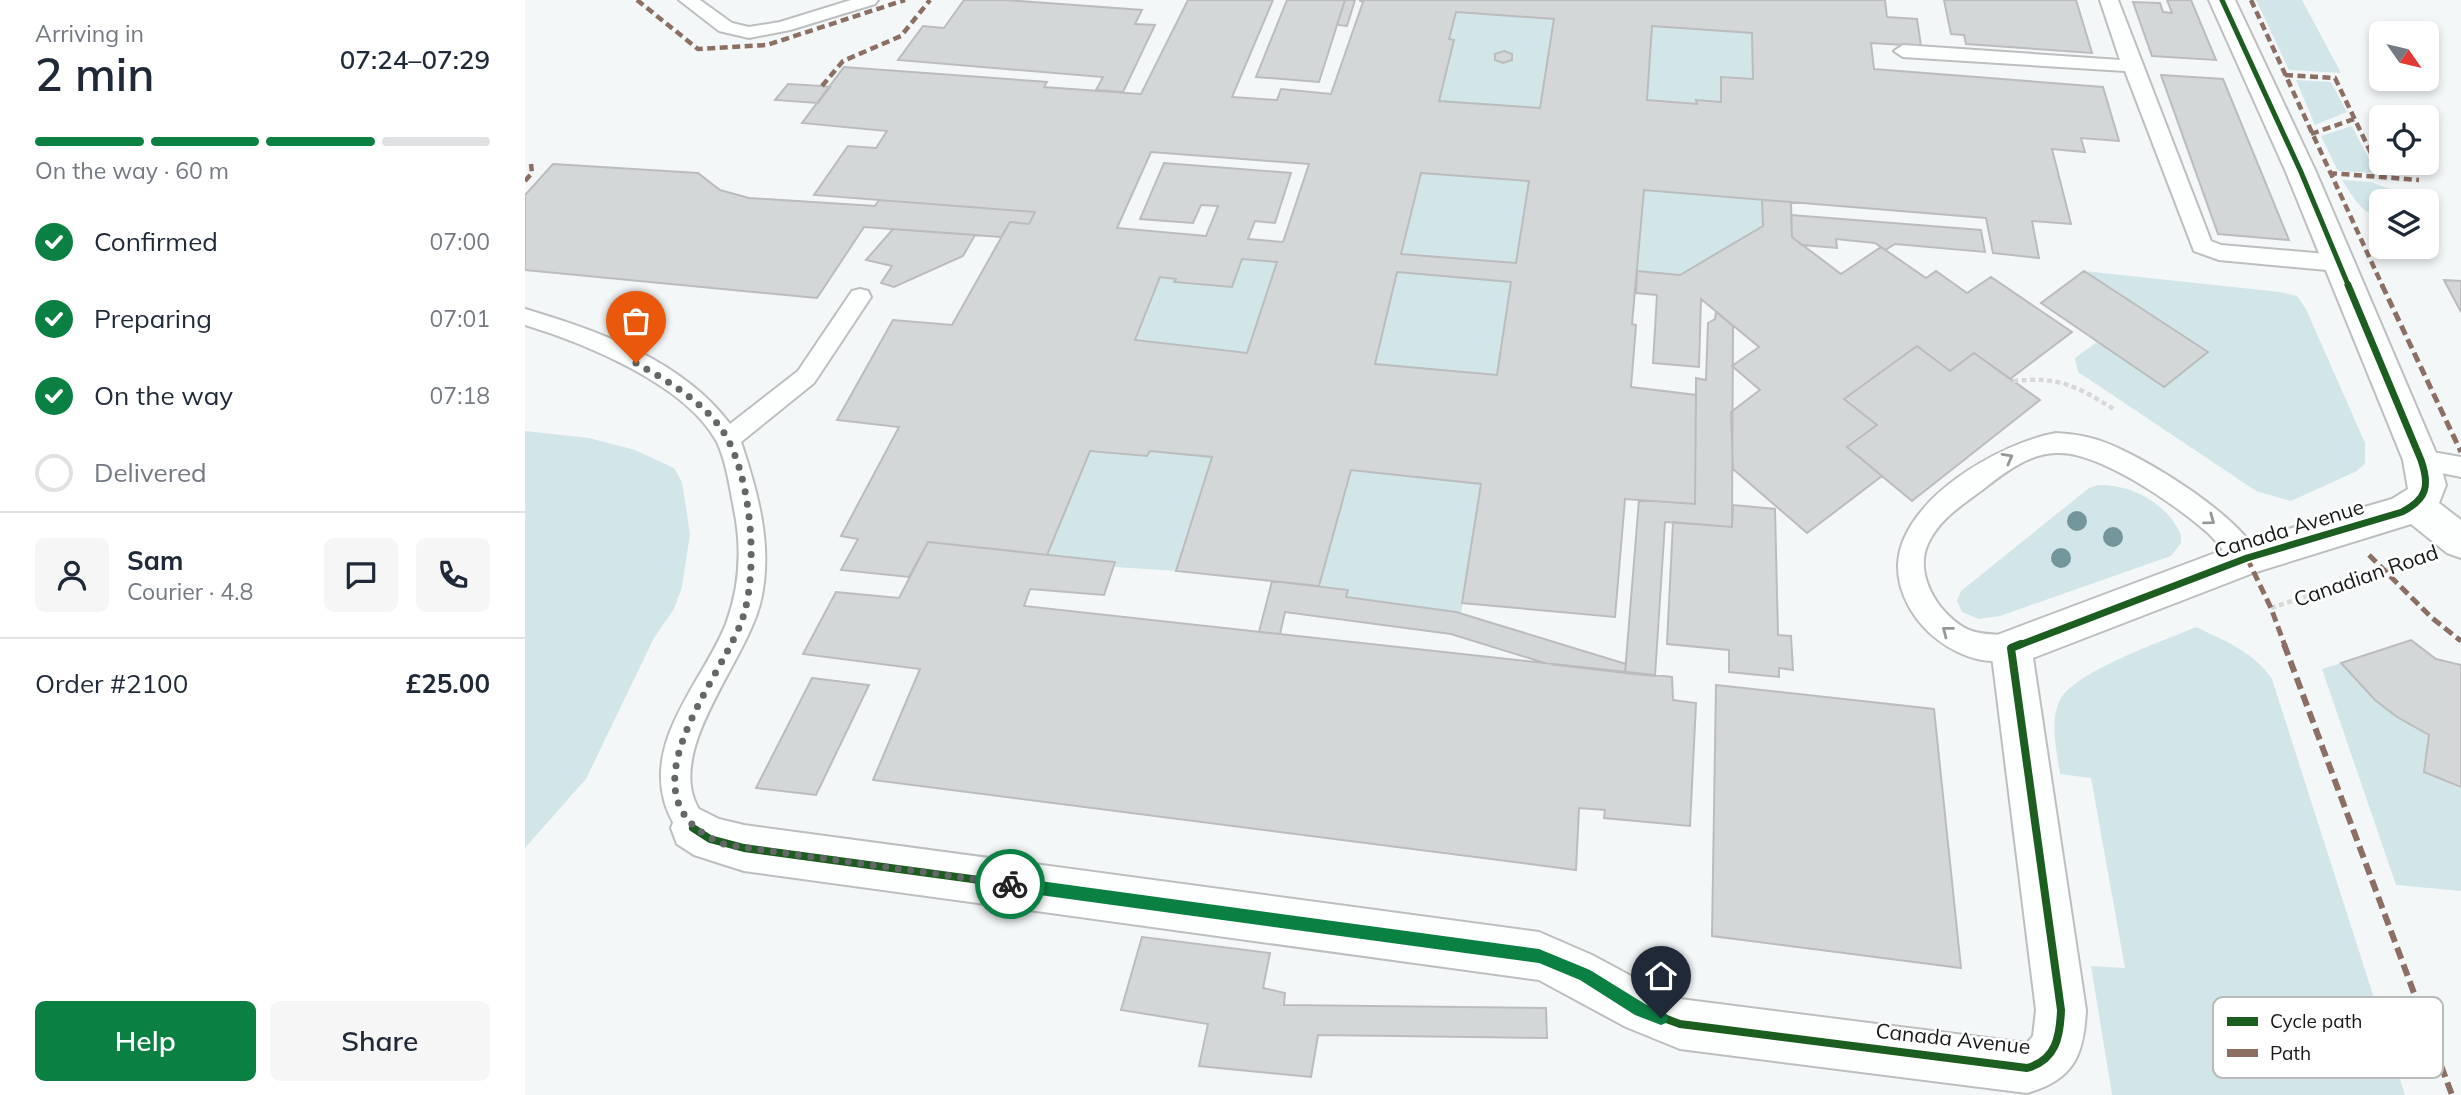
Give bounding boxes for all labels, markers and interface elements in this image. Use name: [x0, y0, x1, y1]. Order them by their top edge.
text: Arriving in: [35, 19, 144, 48]
north arrow: [2369, 21, 2439, 91]
map controls: [2369, 21, 2439, 259]
text: 07:24–07:29: [340, 43, 490, 76]
text: 2 min: [35, 45, 154, 103]
button: locate: [2369, 105, 2439, 175]
text: On the way · 60 m: [35, 156, 229, 185]
button: layers: [2369, 189, 2439, 259]
icon: check: [35, 223, 73, 261]
text: Confirmed: [94, 225, 218, 258]
text: 07:00: [430, 227, 490, 256]
pin: [606, 291, 666, 363]
icon: check: [35, 300, 73, 338]
text: Preparing: [94, 302, 212, 335]
icon: bag: [617, 302, 655, 340]
text: 07:01: [430, 304, 490, 333]
icon: check: [35, 377, 73, 415]
text: On the way: [94, 379, 233, 412]
text: 07:18: [430, 381, 490, 410]
one-way arrow: [2000, 453, 2013, 466]
text: Delivered: [94, 456, 207, 489]
street label: Canada Avenue: [2211, 493, 2367, 563]
one-way arrow: [2202, 512, 2215, 524]
button: person: [35, 538, 109, 612]
button: chat: [324, 538, 398, 612]
button: phone: [416, 538, 490, 612]
street label: Canadian Road: [2290, 538, 2441, 612]
text: Sam: [127, 544, 183, 577]
text: Courier · 4.8: [127, 577, 253, 606]
one-way arrow: [1943, 627, 1955, 640]
text: Order #2100: [35, 667, 188, 700]
text: £25.00: [406, 667, 490, 700]
courier: [975, 849, 1045, 919]
icon: bike: [991, 865, 1029, 903]
pin: [1631, 946, 1691, 1018]
icon: home: [1642, 957, 1680, 995]
legend: [2213, 997, 2443, 1078]
button: Help: [35, 1001, 256, 1081]
button: Share: [270, 1001, 490, 1081]
text: Cycle path: [2270, 1009, 2362, 1033]
street label: Canada Avenue: [1874, 1017, 2032, 1059]
text: Path: [2270, 1041, 2311, 1065]

